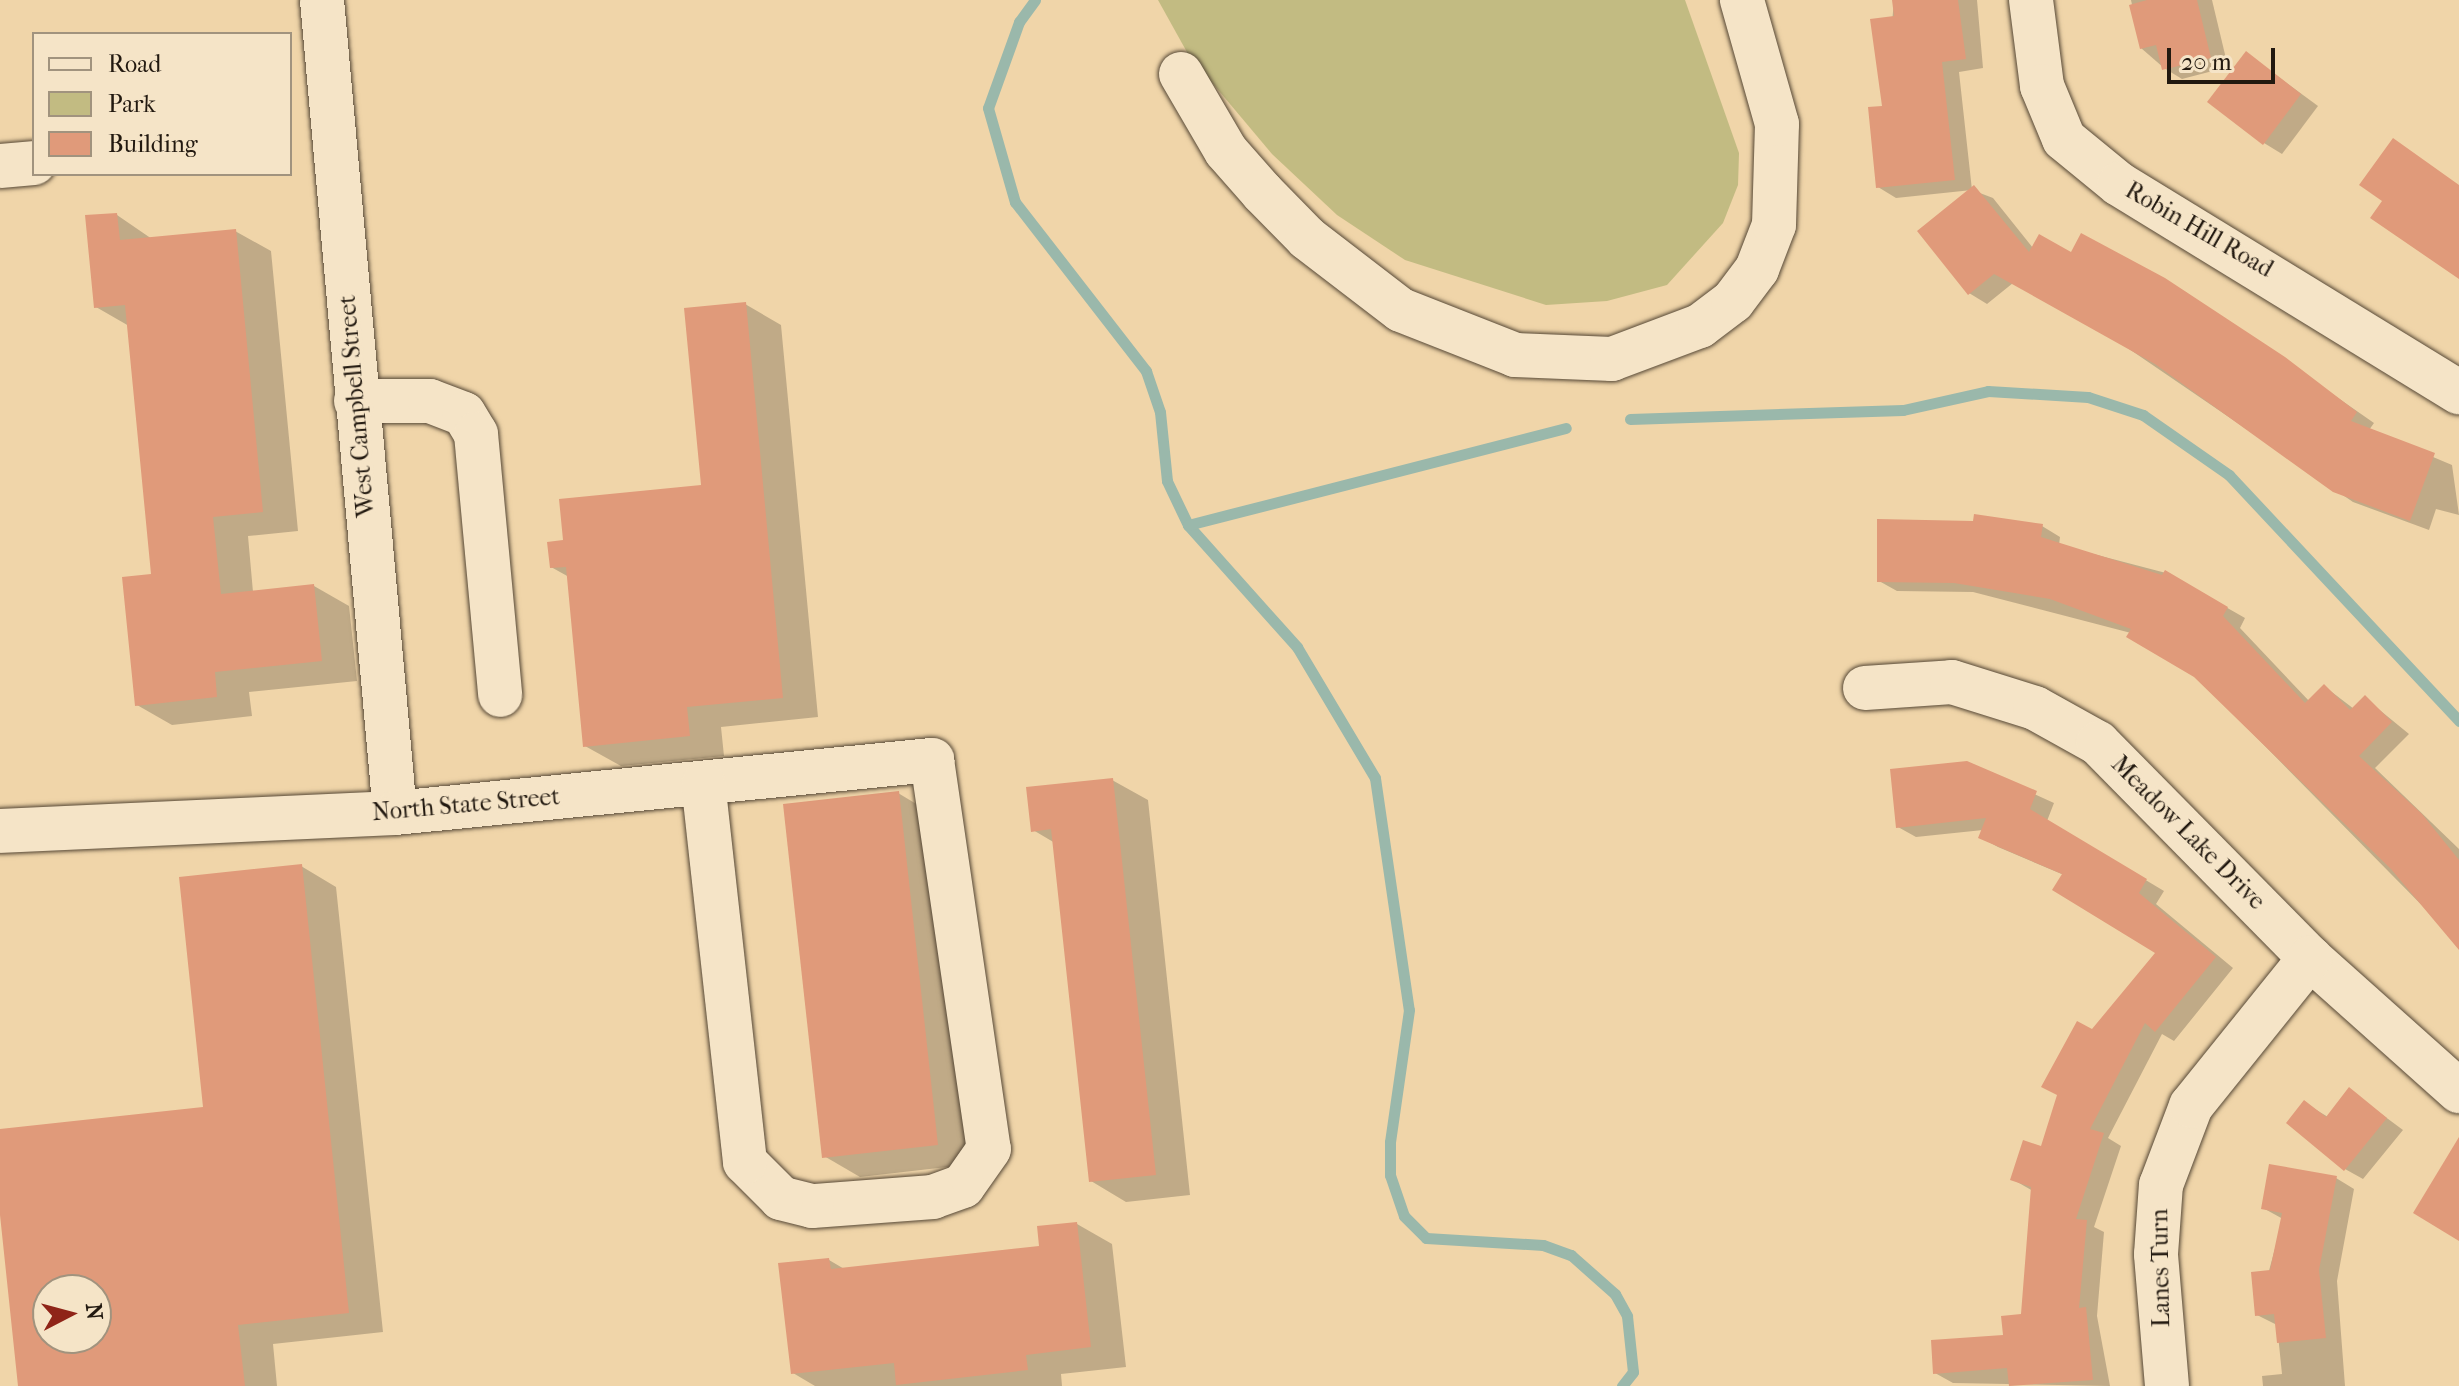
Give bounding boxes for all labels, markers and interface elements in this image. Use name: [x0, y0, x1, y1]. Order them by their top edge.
legend: [32, 32, 292, 176]
scale bar: [2171, 32, 2279, 82]
text: 20 m: [2181, 48, 2232, 76]
text: Road: [108, 50, 161, 78]
text: Park: [108, 90, 156, 118]
text: Building: [108, 130, 198, 158]
street label: Robin Hill Road: [2120, 176, 2278, 284]
street label: West Campbell Street: [333, 294, 381, 518]
street label: Meadow Lake Drive: [2105, 750, 2271, 916]
street label: North State Street: [371, 782, 561, 828]
street label: Lanes Turn: [2146, 1208, 2176, 1328]
north arrow: [32, 1274, 112, 1354]
text: N: [80, 1302, 108, 1321]

